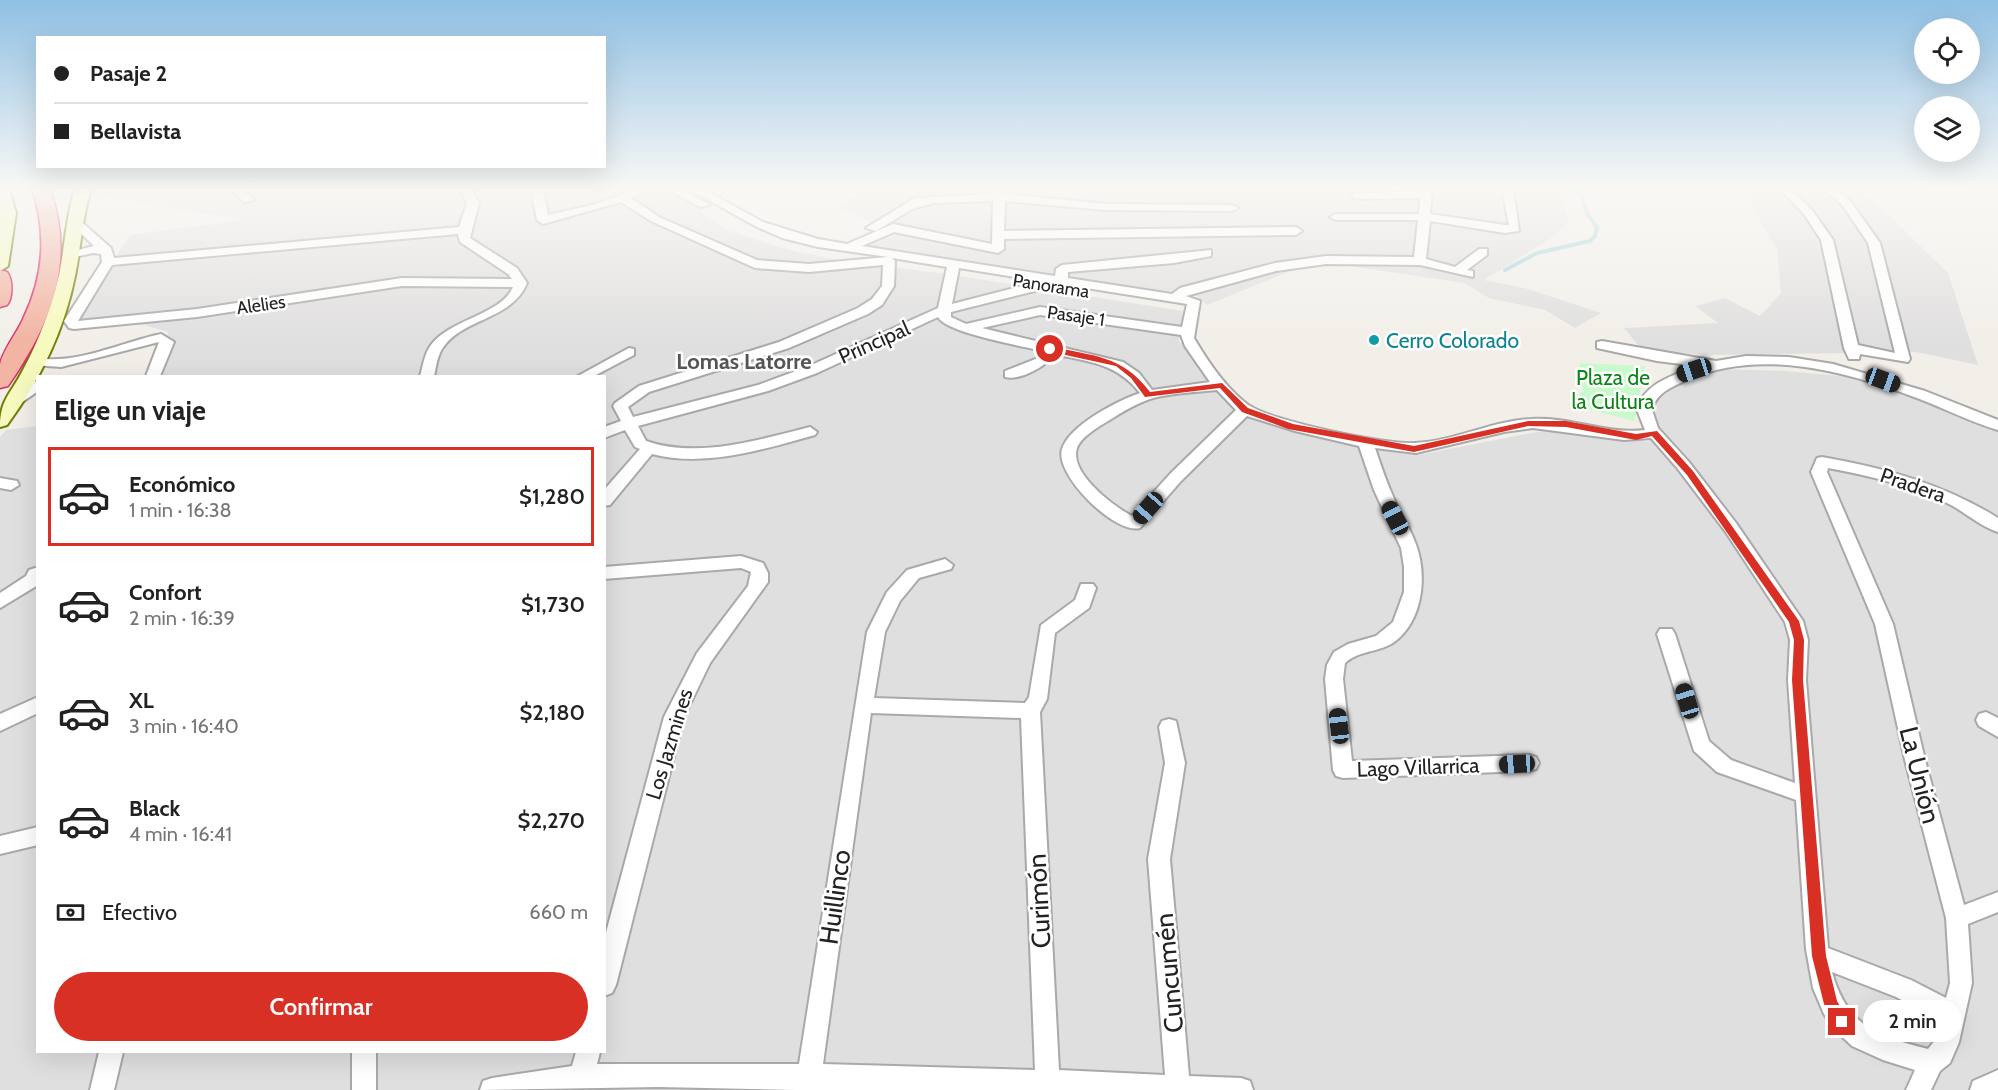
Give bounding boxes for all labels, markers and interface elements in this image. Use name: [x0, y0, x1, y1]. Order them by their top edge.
map controls: [1914, 18, 1980, 162]
button: locate: [1914, 18, 1980, 84]
text: Pasaje 2: [90, 60, 167, 87]
button: layers: [1914, 96, 1980, 162]
text: Bellavista: [90, 118, 181, 145]
street label: Panorama: [1011, 269, 1091, 303]
street label: Alelies: [235, 291, 287, 319]
street label: Pasaje 1: [1046, 301, 1106, 331]
street label: Principal: [834, 315, 914, 369]
place label: Cerro Colorado: [1386, 328, 1519, 353]
marker: Cerro Colorado: [1367, 333, 1381, 347]
route start: [1036, 335, 1063, 362]
district label: Lomas Latorre: [676, 348, 812, 375]
car: [1674, 356, 1714, 384]
park label: Plaza de la Cultura: [1572, 365, 1654, 414]
car: [1863, 365, 1903, 395]
text: Elige un viaje: [54, 394, 206, 427]
street label: Pradera: [1877, 462, 1949, 508]
icon: car: [57, 470, 111, 524]
text: Económico: [129, 471, 235, 498]
text: $1,280: [519, 483, 585, 510]
car: [1129, 489, 1167, 527]
text: 1 min · 16:38: [129, 498, 232, 522]
car: [1379, 498, 1411, 538]
icon: car: [57, 578, 111, 632]
text: Confort: [129, 579, 202, 606]
text: $1,730: [521, 591, 585, 618]
text: 2 min · 16:39: [129, 606, 235, 630]
car: [1673, 681, 1701, 721]
street label: Los Jazmines: [640, 685, 698, 802]
icon: car: [57, 686, 111, 740]
text: XL: [129, 687, 154, 714]
text: $2,180: [519, 699, 585, 726]
car: [1328, 707, 1350, 745]
text: 3 min · 16:40: [129, 714, 239, 738]
street label: La Unión: [1893, 723, 1947, 827]
street label: Lago Villarrica: [1356, 752, 1480, 782]
car: [1499, 754, 1535, 774]
icon: car: [57, 794, 111, 848]
text: Black: [129, 795, 180, 822]
text: $2,270: [518, 807, 585, 834]
text: 4 min · 16:41: [129, 822, 232, 846]
street label: Huillinco: [813, 848, 857, 946]
street label: Curimón: [1021, 853, 1057, 949]
icon: cash: [54, 896, 87, 929]
text: Efectivo: [102, 899, 177, 926]
text: 660 m: [529, 900, 588, 924]
street label: Cuncumén: [1148, 912, 1190, 1034]
button: Confirmar: [54, 972, 588, 1041]
callout: 2 min: [1863, 1001, 1962, 1043]
route end: [1828, 1008, 1855, 1035]
text: 2 min: [1888, 1009, 1937, 1033]

